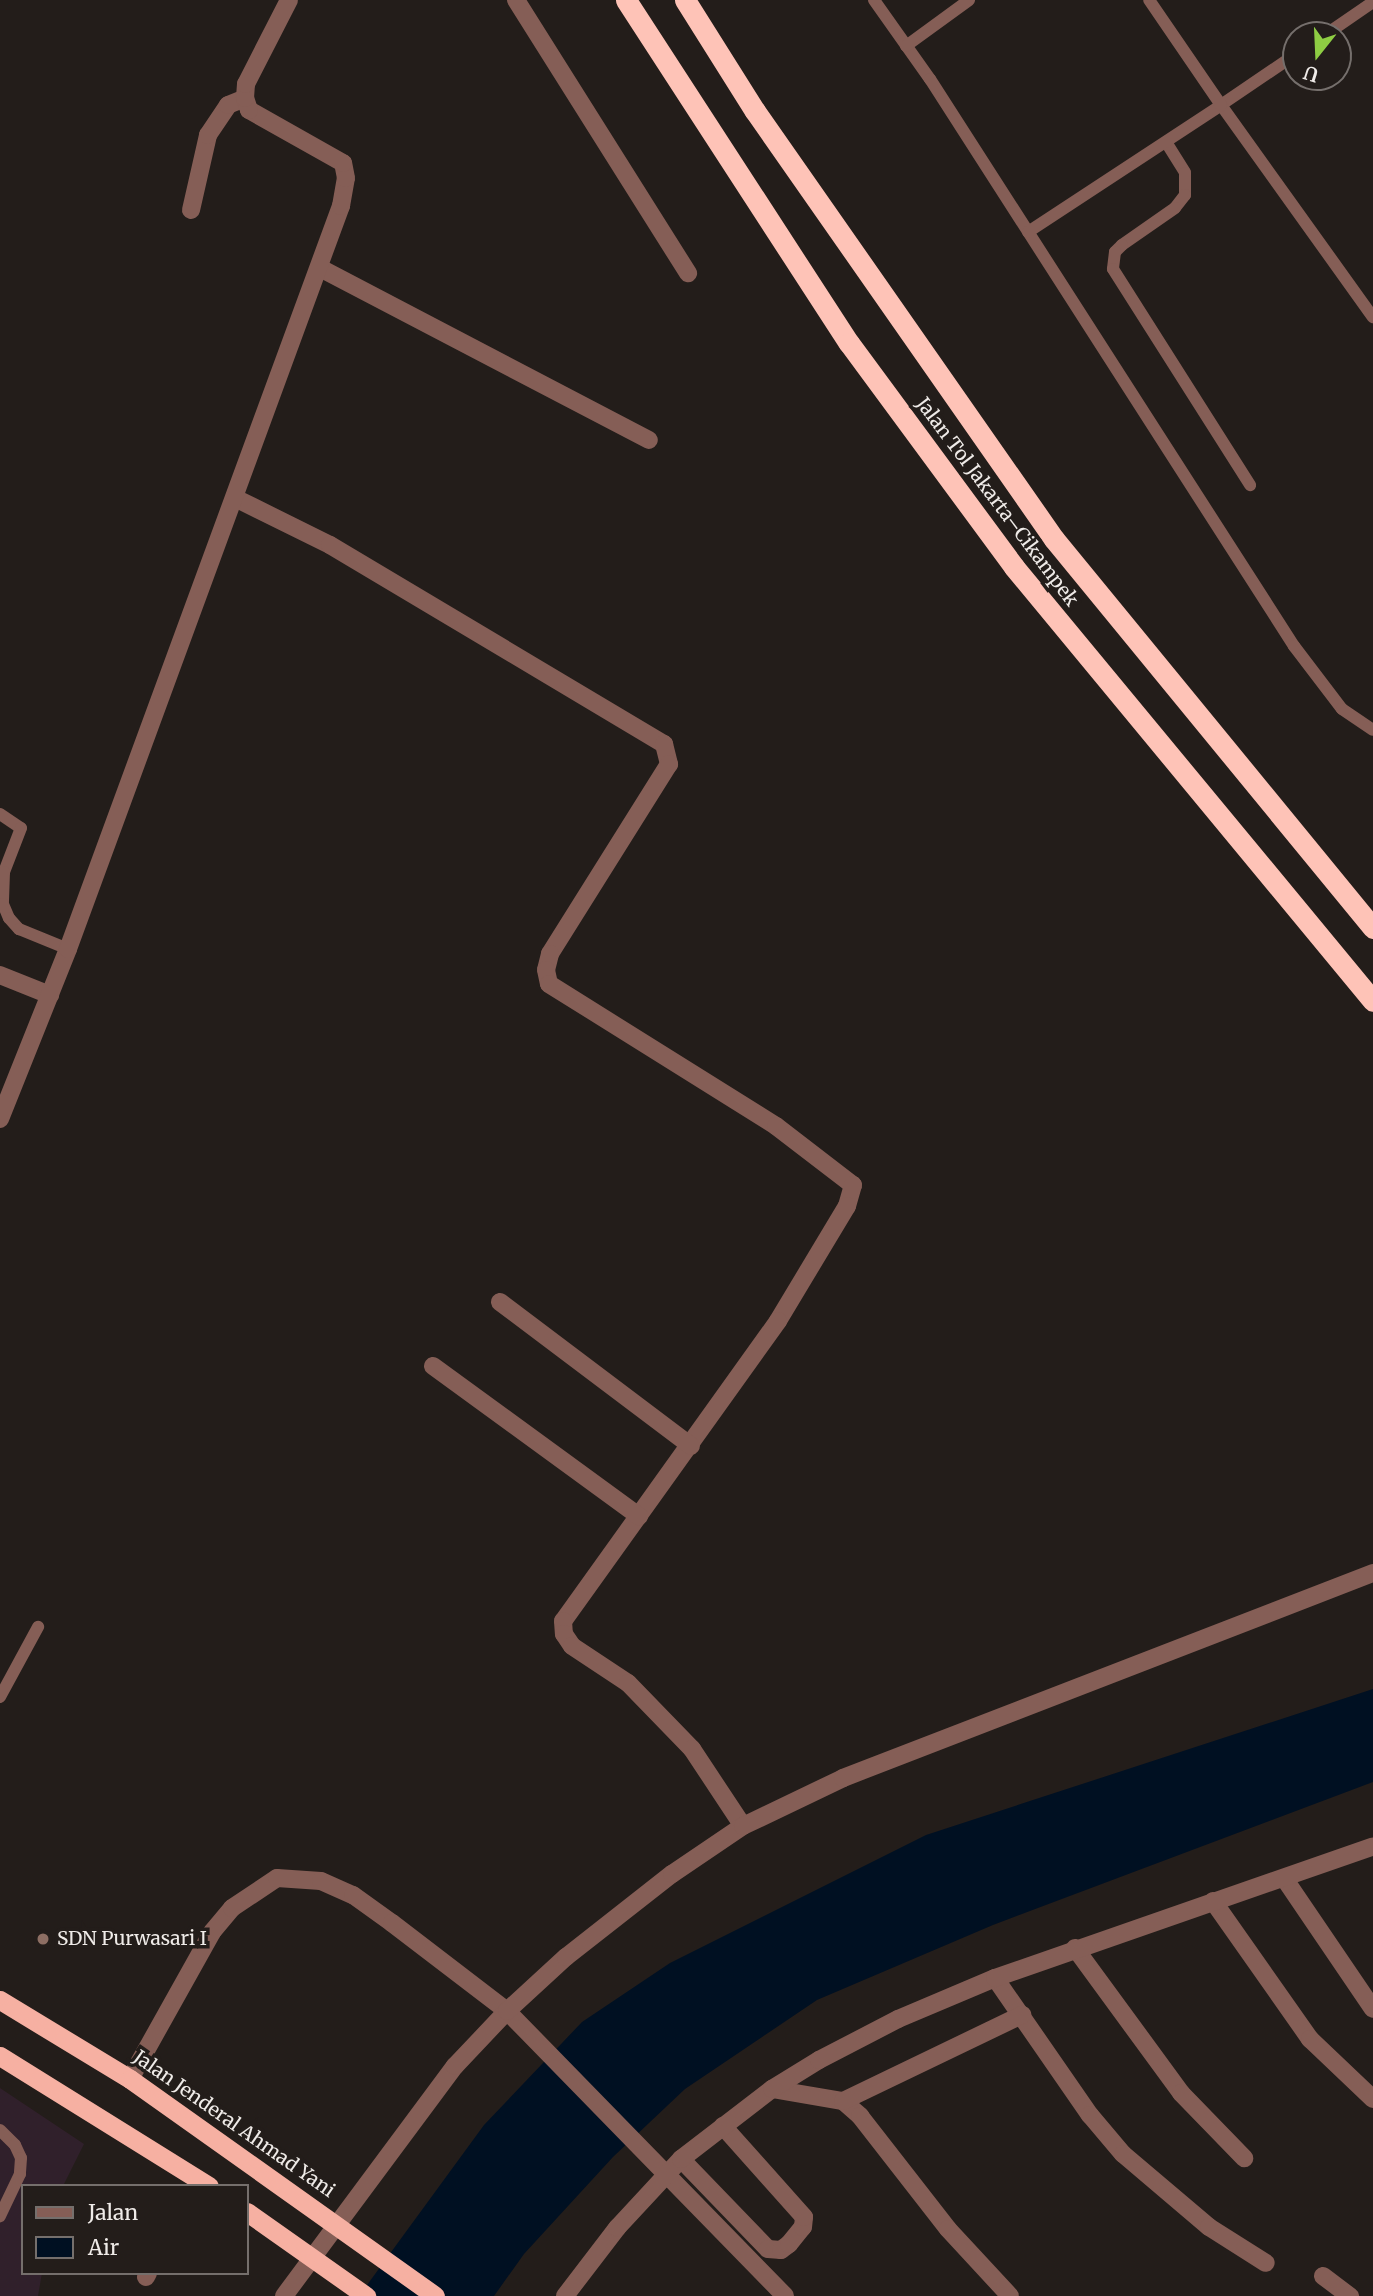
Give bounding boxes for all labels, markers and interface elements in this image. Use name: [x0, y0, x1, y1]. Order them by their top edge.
north arrow: [1282, 21, 1352, 91]
text: U: [1301, 60, 1322, 88]
street label: Jalan Tol Jakarta–Cikampek: [911, 393, 1083, 611]
place label: SDN Purwasari I: [57, 1928, 207, 1950]
marker: SDN Purwasari I: [35, 1931, 51, 1947]
street label: Jalan Jenderal Ahmad Yani: [129, 2046, 339, 2202]
legend: [21, 2184, 248, 2275]
text: Jalan: [88, 2199, 138, 2226]
text: Air: [88, 2234, 119, 2261]

